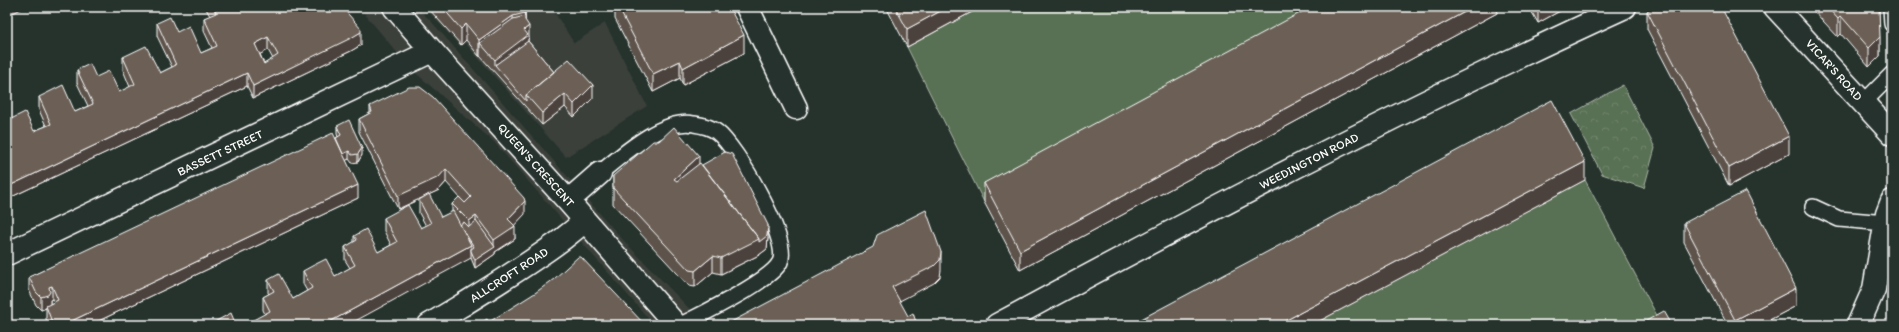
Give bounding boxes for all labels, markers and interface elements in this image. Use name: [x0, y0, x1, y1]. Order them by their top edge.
street label: VICAR'S ROAD: [1803, 36, 1865, 104]
street label: QUEEN'S CRESCENT: [495, 120, 577, 210]
street label: BASSETT STREET: [175, 127, 265, 179]
street label: WEEDINGTON ROAD: [1257, 130, 1361, 192]
street label: ALLCROFT ROAD: [467, 244, 551, 305]

